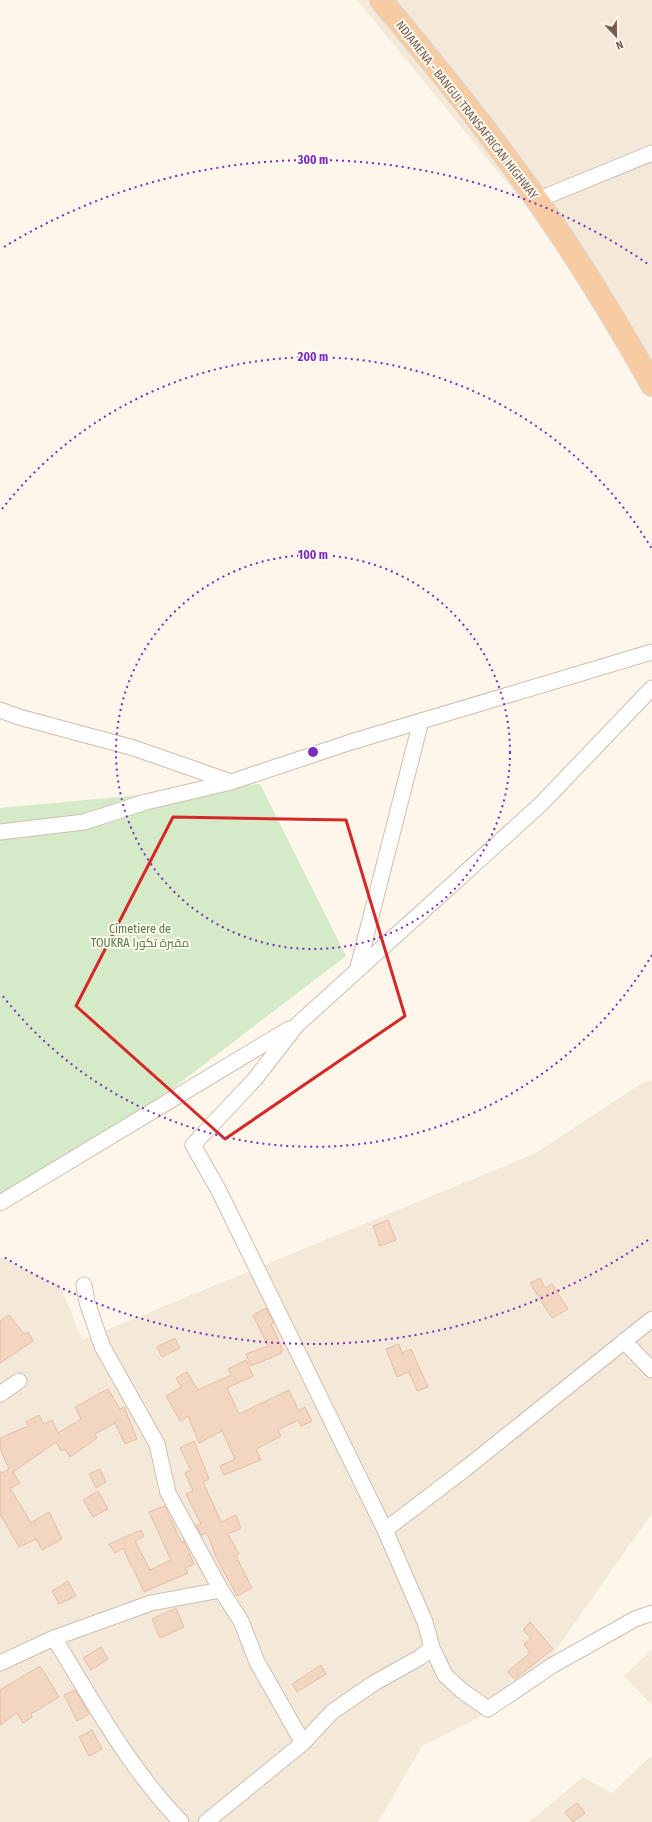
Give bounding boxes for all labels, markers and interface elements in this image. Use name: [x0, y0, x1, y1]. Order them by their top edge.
north arrow: [596, 16, 636, 56]
street label: NDJAMENA - BANGUI TRANSAFRICAN HIGHWAY: [393, 18, 541, 202]
text: N: [614, 38, 625, 52]
text: 300 m: [297, 153, 328, 167]
text: 200 m: [297, 350, 328, 364]
text: 100 m: [298, 548, 328, 562]
centre of rings: [306, 745, 320, 759]
park label: Cimetiere de TOUKRA مقبرة تكورا: [91, 922, 189, 950]

